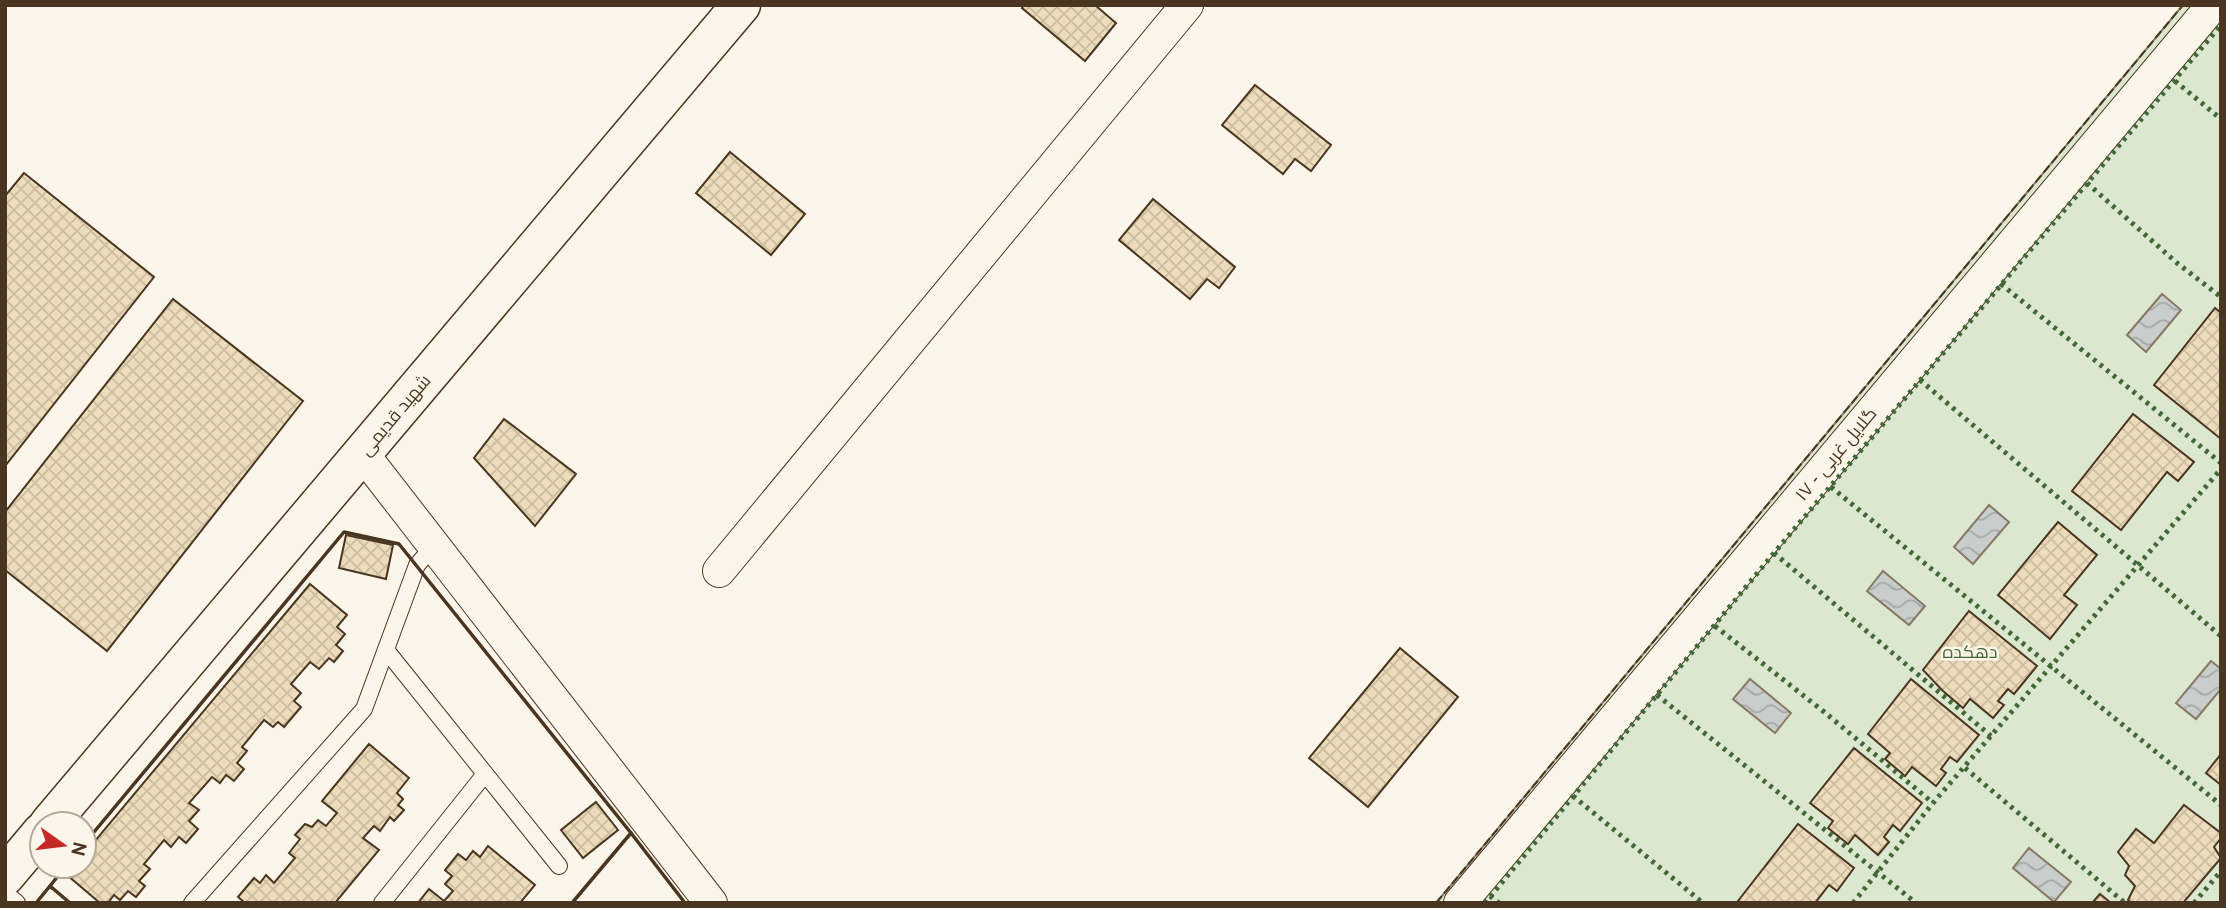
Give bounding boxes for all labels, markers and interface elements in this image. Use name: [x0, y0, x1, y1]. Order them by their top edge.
street label: شهید قدیمی: [355, 371, 437, 461]
street label: گلایل غربی - ۱۷: [1791, 404, 1883, 506]
park label: دهکده: [1942, 642, 1998, 665]
north arrow: [28, 810, 98, 880]
text: N: [64, 839, 91, 858]

